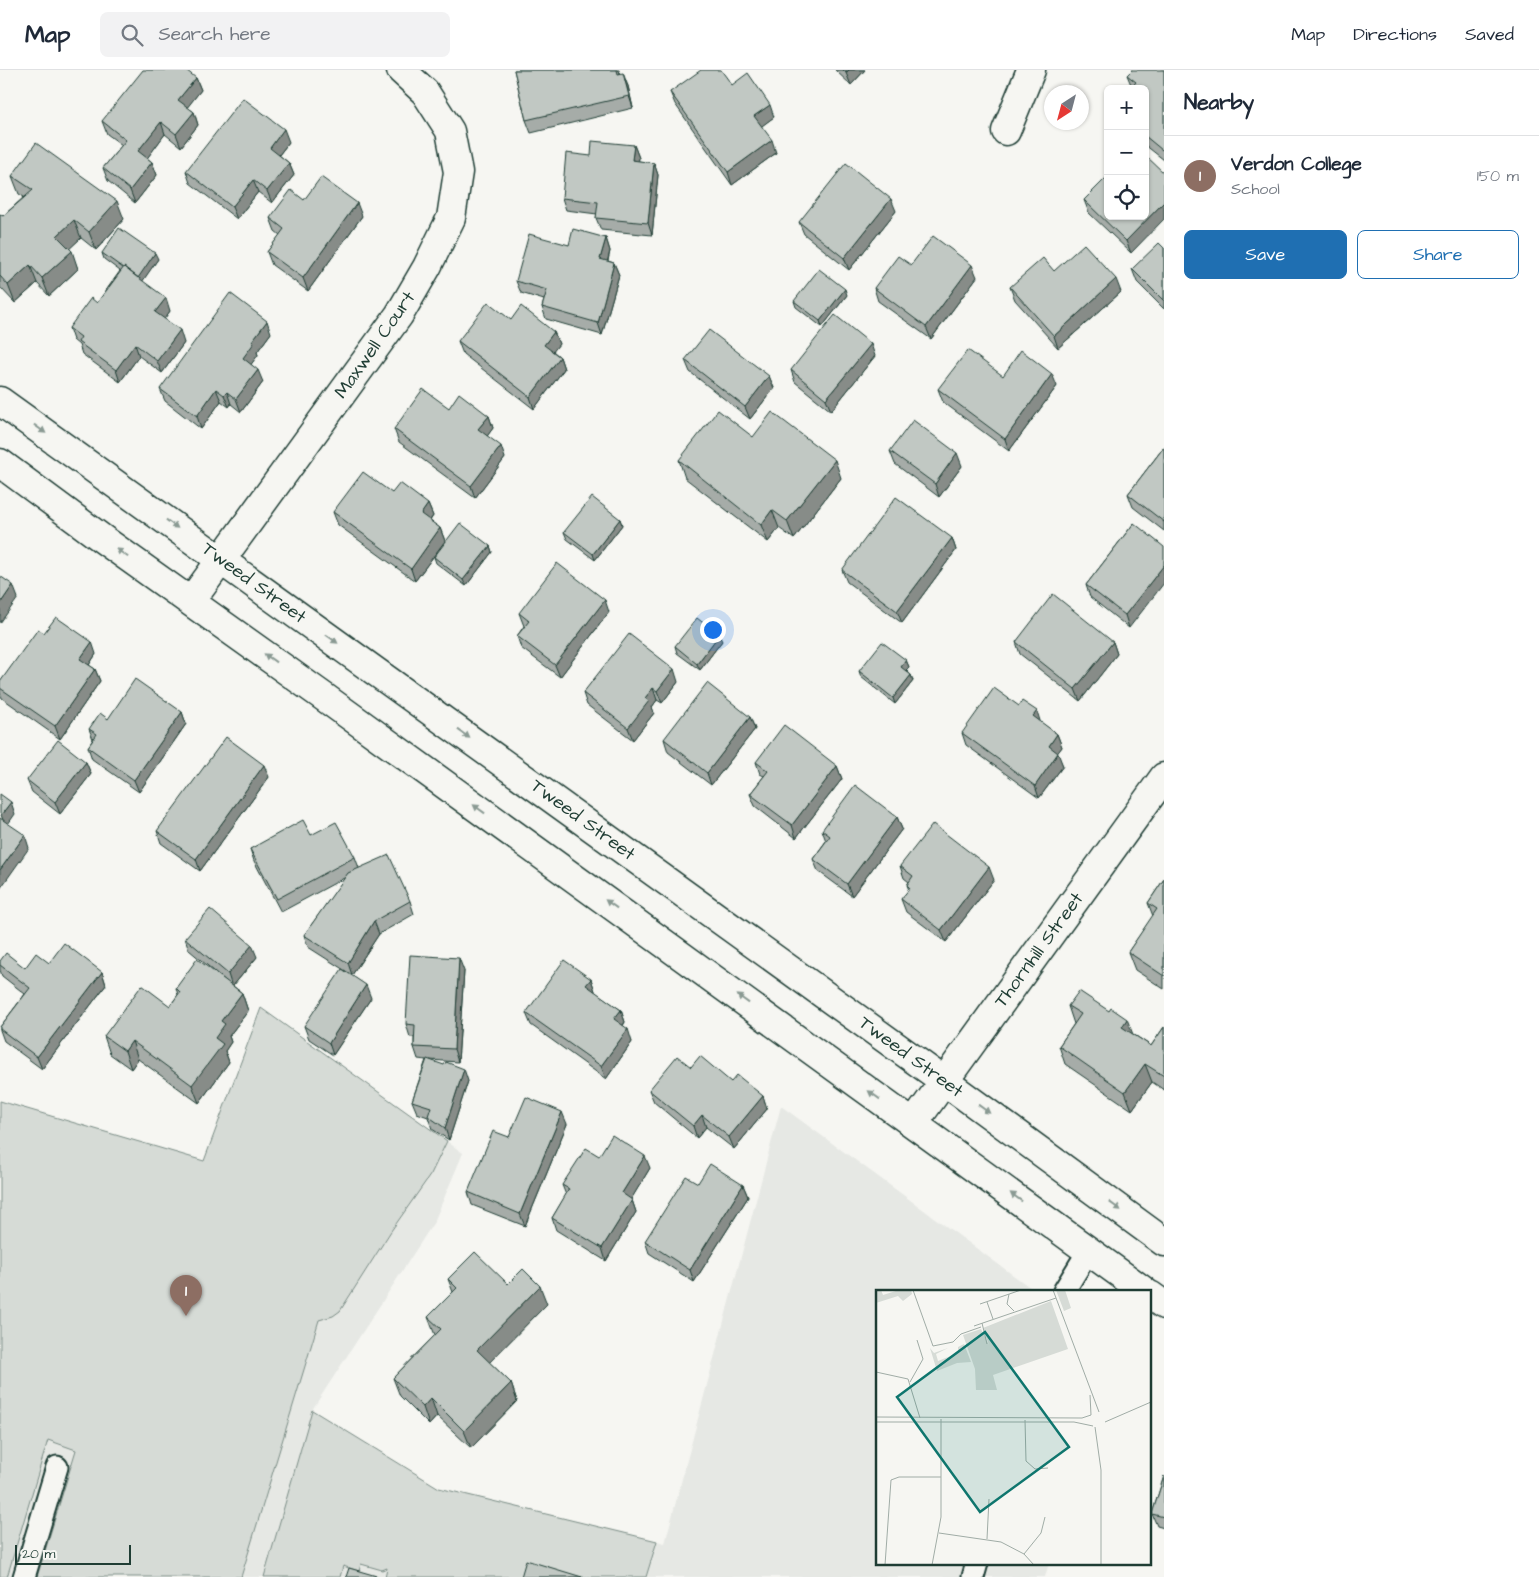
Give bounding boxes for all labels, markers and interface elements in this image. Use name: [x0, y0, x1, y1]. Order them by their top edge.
search box: [100, 12, 450, 57]
text: Map: [25, 18, 70, 52]
icon: search: [118, 21, 146, 49]
text: Search here: [158, 21, 271, 48]
text: Map: [1291, 22, 1325, 47]
text: Directions: [1353, 22, 1437, 47]
text: Saved: [1465, 22, 1514, 47]
north arrow: [1044, 85, 1089, 130]
map controls: [1104, 85, 1149, 220]
button: +: [1104, 85, 1149, 130]
text: Nearby: [1184, 88, 1254, 117]
button: −: [1104, 130, 1149, 175]
text: Verdon College: [1231, 151, 1362, 178]
text: 1: [1199, 165, 1201, 187]
text: 150 m: [1477, 165, 1519, 187]
button: locate: [1104, 175, 1149, 220]
text: School: [1231, 178, 1280, 200]
button: Save: [1184, 230, 1347, 279]
button: Share: [1357, 230, 1519, 279]
street label: Maxwell Court: [328, 286, 422, 404]
one-way arrow: [33, 424, 47, 434]
one-way arrow: [165, 519, 179, 529]
street label: Tweed Street: [196, 536, 312, 630]
one-way arrow: [115, 548, 129, 558]
your location: [700, 617, 726, 643]
one-way arrow: [325, 634, 339, 644]
one-way arrow: [263, 653, 277, 663]
one-way arrow: [457, 729, 471, 739]
street label: Tweed Street: [525, 773, 641, 867]
one-way arrow: [472, 804, 486, 814]
street label: Thornhill Street: [988, 887, 1090, 1013]
one-way arrow: [604, 899, 618, 909]
one-way arrow: [737, 994, 750, 1005]
street label: Tweed Street: [853, 1010, 969, 1104]
one-way arrow: [867, 1090, 881, 1100]
one-way arrow: [977, 1104, 990, 1115]
one-way arrow: [1009, 1192, 1023, 1202]
one-way arrow: [1108, 1200, 1121, 1211]
pin: 1: [170, 1275, 202, 1316]
inset map: [876, 1290, 1152, 1564]
scale bar: [15, 1542, 131, 1565]
text: 20 m: [22, 1544, 55, 1564]

